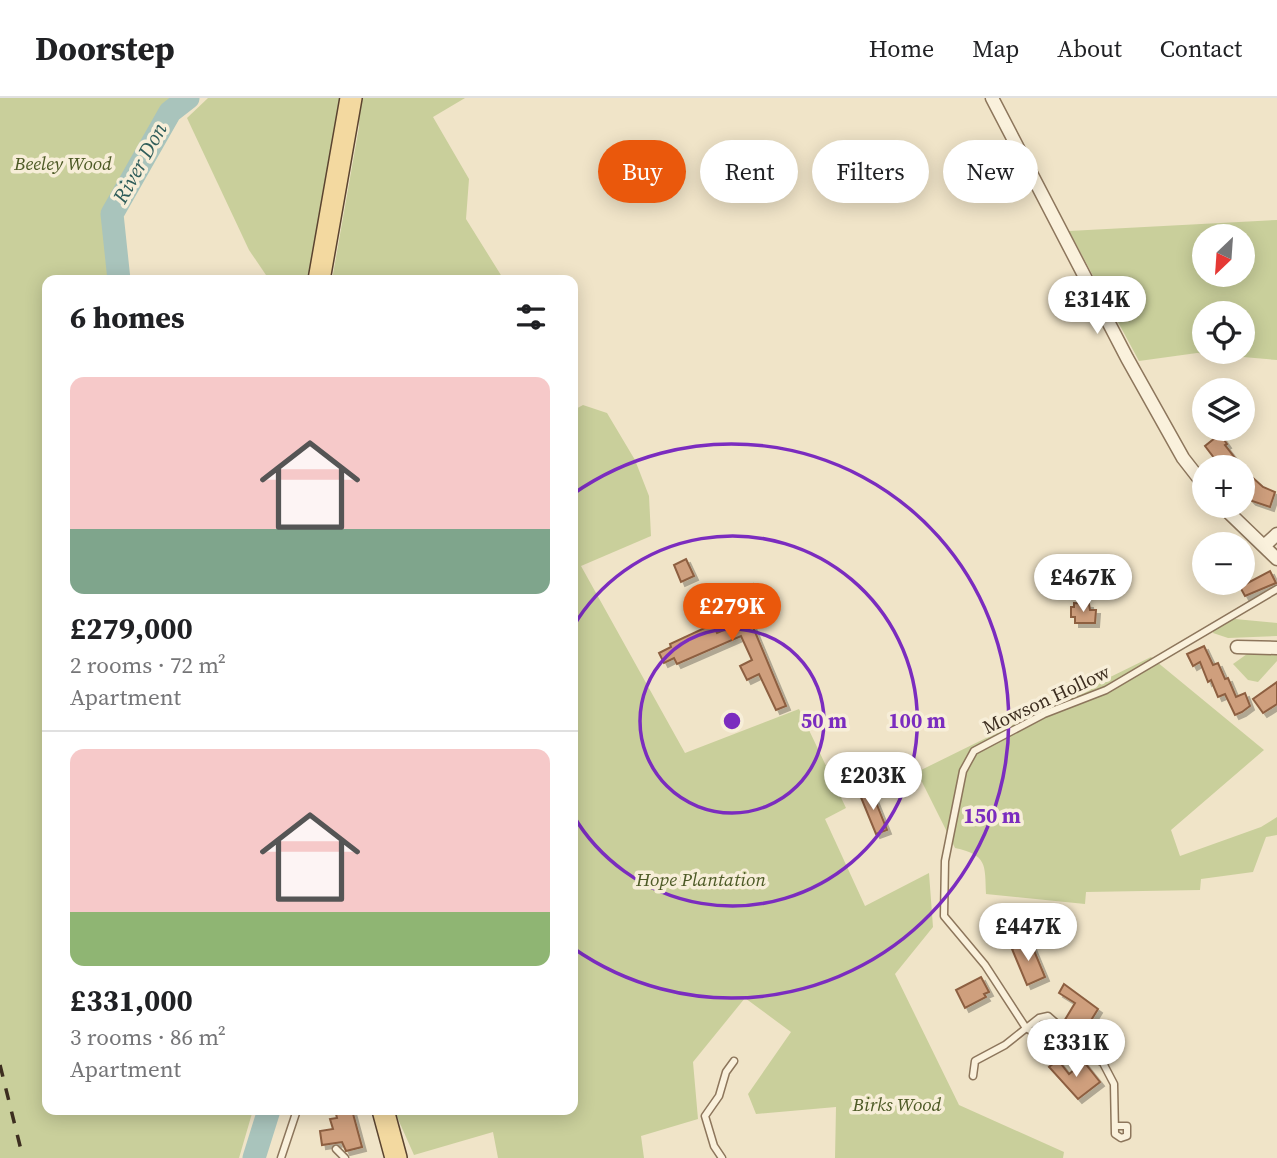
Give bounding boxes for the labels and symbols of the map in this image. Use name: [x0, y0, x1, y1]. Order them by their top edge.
water label: River Don: [105, 117, 174, 209]
park label: Beeley Wood: [13, 150, 112, 176]
north arrow: [1192, 224, 1255, 287]
pin: £314K: [1048, 276, 1146, 336]
pin: £467K: [1034, 554, 1132, 614]
pin: £279K: [683, 584, 781, 643]
street label: Mowson Hollow: [978, 658, 1114, 740]
text: 50 m: [801, 706, 847, 735]
text: 100 m: [888, 706, 946, 735]
centre of rings: [720, 709, 744, 733]
pin: £203K: [824, 752, 922, 812]
text: 150 m: [963, 801, 1021, 830]
park label: Hope Plantation: [635, 866, 766, 892]
pin: £447K: [979, 904, 1077, 963]
pin: £331K: [1027, 1020, 1125, 1079]
park label: Birks Wood: [851, 1091, 942, 1117]

